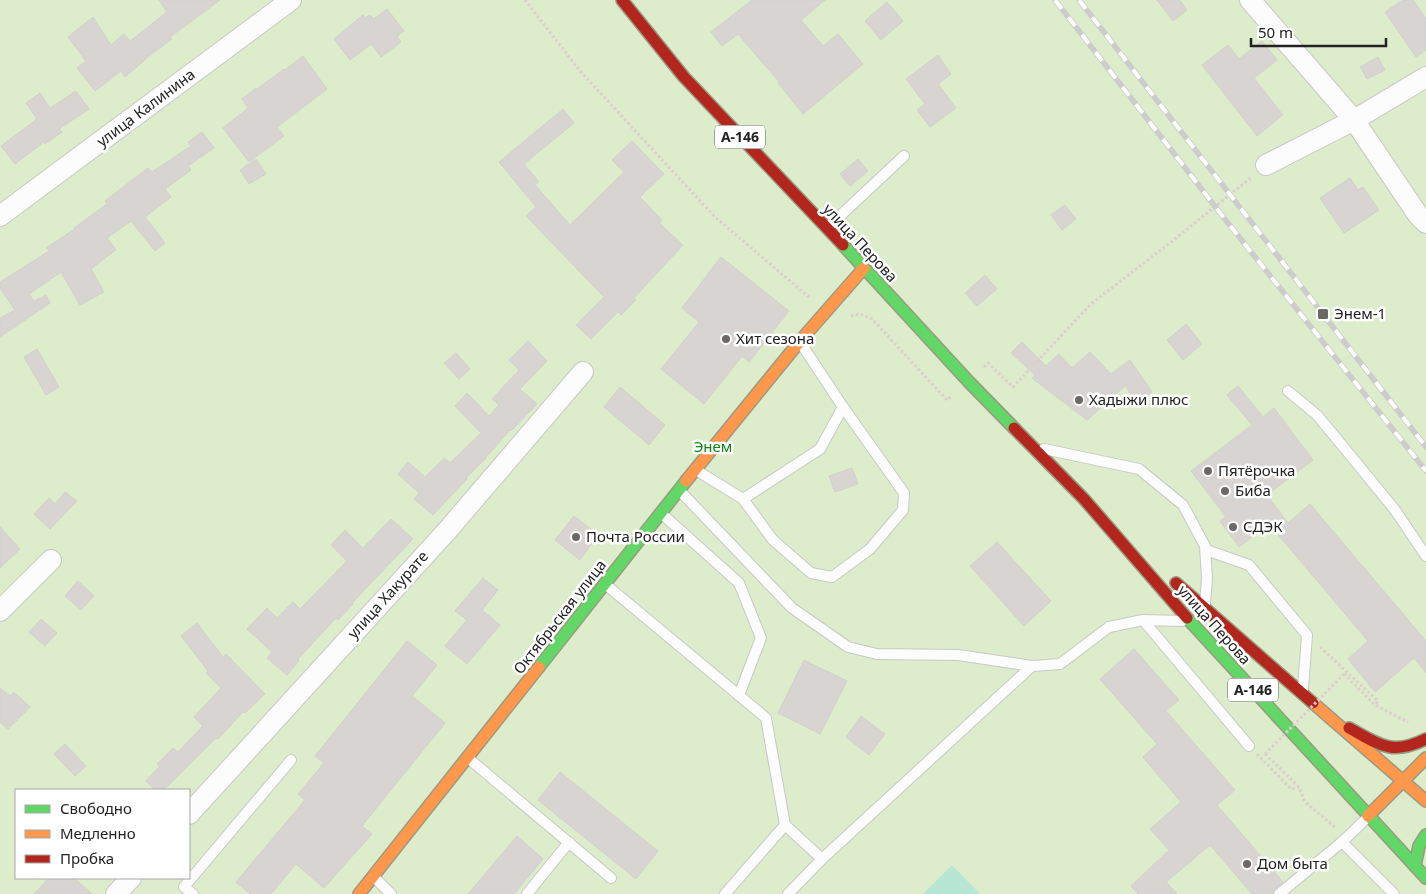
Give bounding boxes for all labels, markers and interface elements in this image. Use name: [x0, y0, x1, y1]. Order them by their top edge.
scale bar: [1251, 15, 1386, 47]
text: 50 m: [1258, 22, 1293, 42]
street label: улица Калинина: [92, 64, 199, 151]
road number: А-146: [715, 125, 765, 148]
street label: улица Перова: [819, 199, 902, 286]
place label: Энем-1: [1334, 303, 1386, 323]
marker: Энем-1: [1316, 307, 1330, 321]
place label: Хит сезона: [736, 328, 814, 348]
marker: Хит сезона: [720, 333, 732, 345]
place label: Хадыжи плюс: [1089, 389, 1188, 409]
marker: Хадыжи плюс: [1073, 394, 1085, 406]
park label: Энем: [694, 436, 732, 456]
place label: Пятёрочка: [1218, 460, 1295, 480]
marker: Пятёрочка: [1202, 465, 1214, 477]
place label: Биба: [1235, 480, 1271, 500]
marker: Биба: [1219, 485, 1231, 497]
place label: СДЭК: [1243, 516, 1283, 536]
marker: СДЭК: [1227, 521, 1239, 533]
place label: Почта России: [586, 526, 685, 546]
marker: Почта России: [570, 531, 582, 543]
street label: улица Хакурате: [343, 546, 432, 642]
street label: Октябрьская улица: [508, 555, 610, 678]
street label: улица Перова: [1174, 580, 1256, 668]
road number: А-146: [1228, 678, 1278, 702]
legend: [15, 789, 190, 879]
text: Свободно: [60, 798, 132, 818]
text: Медленно: [60, 823, 136, 843]
text: Пробка: [60, 848, 114, 868]
place label: Дом быта: [1257, 853, 1328, 873]
marker: Дом быта: [1241, 858, 1253, 870]

